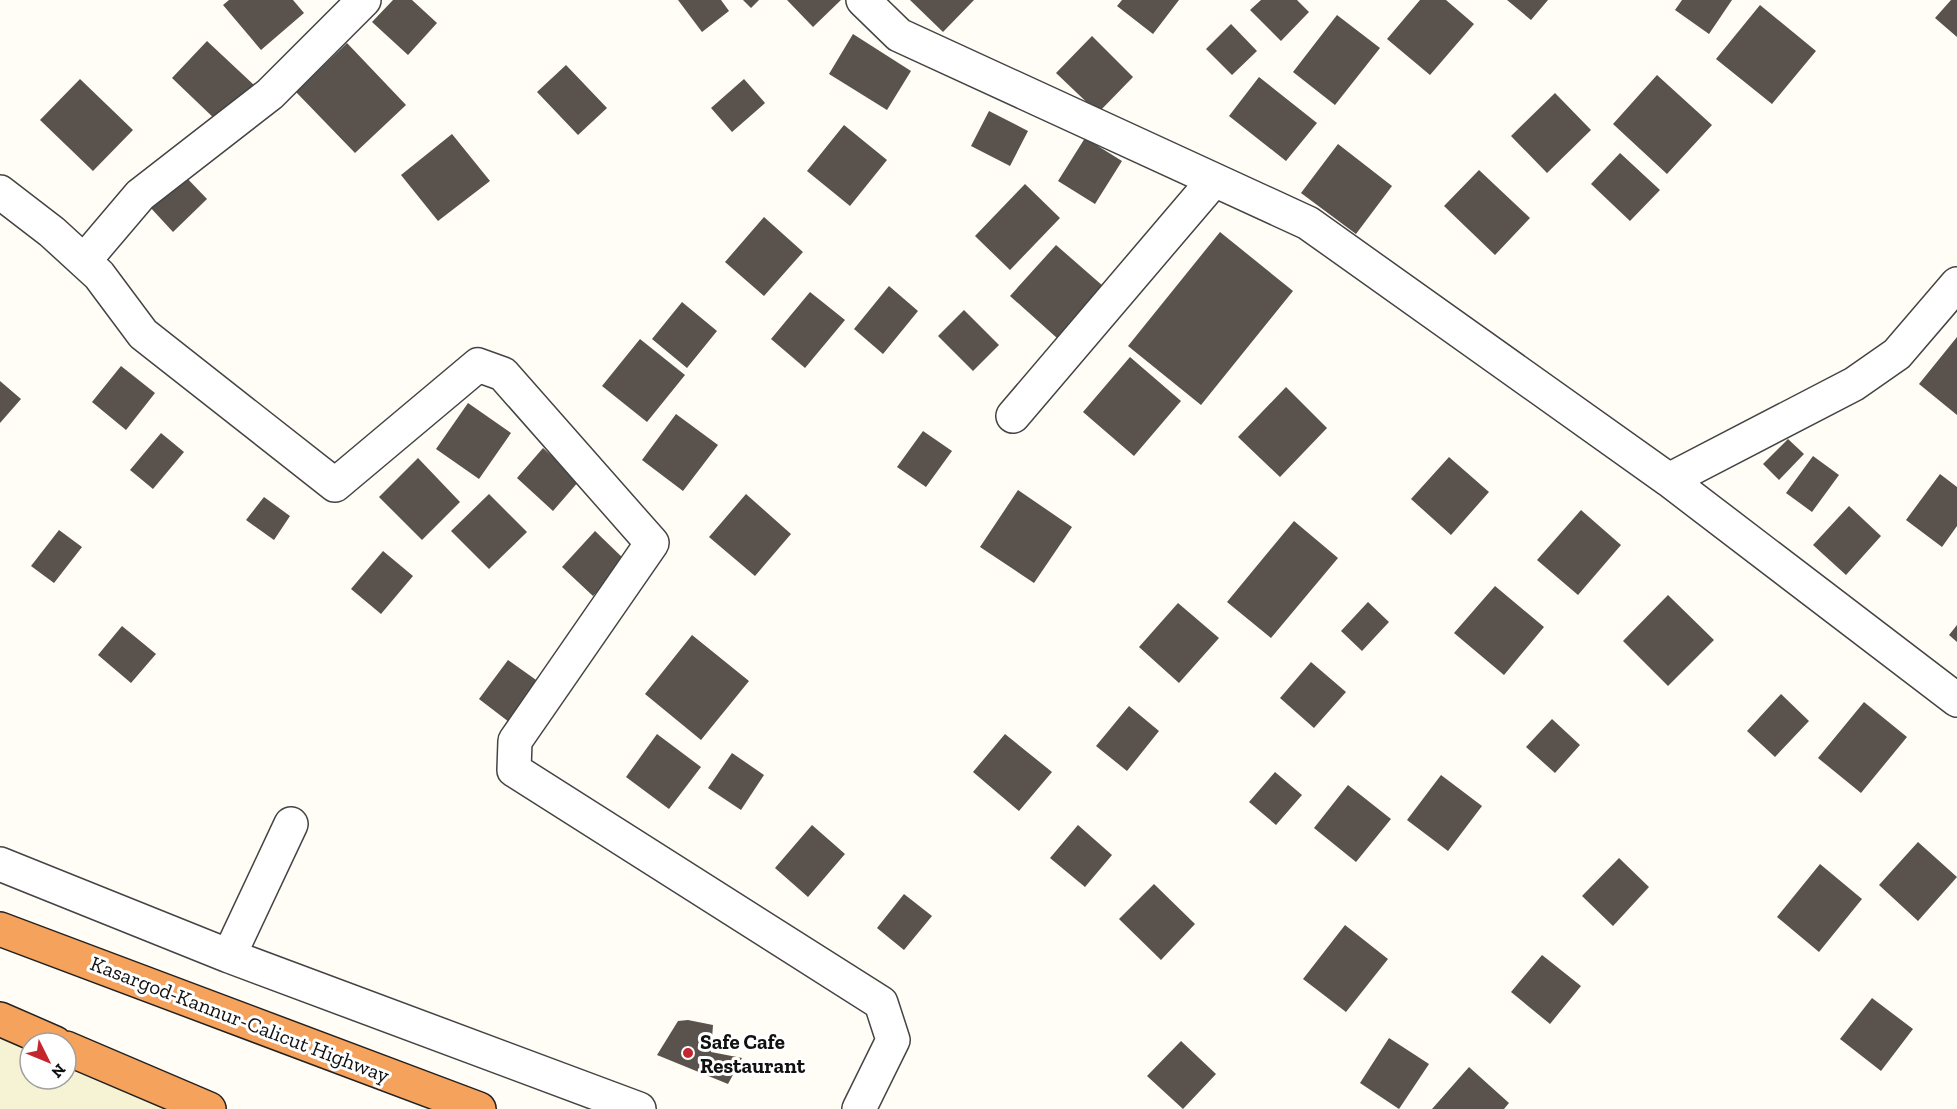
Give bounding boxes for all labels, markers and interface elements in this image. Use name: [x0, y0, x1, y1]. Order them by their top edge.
street label: Kasargod-Kannur-Calicut Highway: [87, 950, 393, 1088]
place label: Safe Cafe Restaurant: [700, 1029, 806, 1078]
north arrow: [18, 1031, 78, 1091]
marker: Safe Cafe Restaurant: [681, 1046, 695, 1060]
text: N: [48, 1060, 70, 1082]

